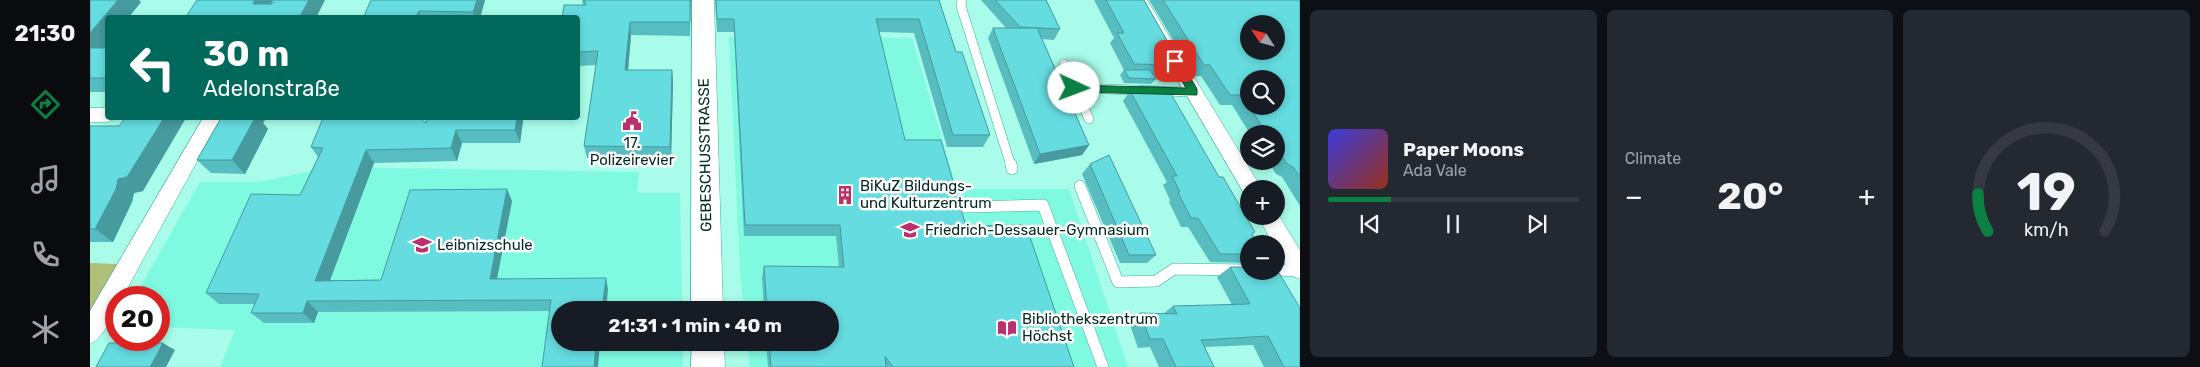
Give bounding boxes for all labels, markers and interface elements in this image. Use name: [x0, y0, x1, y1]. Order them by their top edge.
north arrow: [1240, 15, 1285, 60]
map controls: [1240, 15, 1285, 280]
text: 21:30: [14, 20, 76, 47]
text: 30 m: [203, 33, 289, 75]
icon: left: [120, 35, 185, 100]
pin: [1154, 40, 1196, 82]
icon: arrive: [1161, 47, 1189, 75]
position arrow: [1047, 61, 1099, 113]
button: search: [1240, 70, 1285, 115]
text: Adelonstraße: [203, 75, 340, 102]
street label: GEBESCHUSSTRASSE: [695, 78, 715, 232]
icon: directions: [28, 87, 63, 122]
public building icon: 17. Polizeirevier: [621, 110, 643, 132]
button: layers: [1240, 125, 1285, 170]
place label: 17. Polizeirevier: [590, 134, 675, 169]
text: Paper Moons: [1403, 138, 1524, 161]
text: Climate: [1625, 149, 1681, 168]
text: Ada Vale: [1403, 161, 1467, 180]
text: 19: [2017, 161, 2076, 223]
icon: music: [28, 162, 63, 197]
text: 20°: [1717, 173, 1783, 219]
place label: BiKuZ Bildungs- und Kulturzentrum: [860, 177, 992, 212]
button: +: [1240, 180, 1285, 225]
text: −: [1625, 180, 1643, 213]
text: +: [1858, 180, 1875, 213]
building icon: BiKuZ Bildungs- und Kulturzentrum: [834, 184, 856, 206]
icon: previous: [1356, 210, 1384, 238]
icon: pause: [1439, 210, 1467, 238]
icon: next: [1523, 210, 1551, 238]
school or university icon: Friedrich-Dessauer-Gymnasium: [899, 219, 921, 241]
text: km/h: [2024, 219, 2069, 240]
place label: Friedrich-Dessauer-Gymnasium: [925, 221, 1149, 239]
school or university icon: Leibnizschule: [411, 234, 433, 256]
button: −: [1240, 235, 1285, 280]
place label: Leibnizschule: [437, 236, 533, 254]
icon: phone: [28, 237, 63, 272]
speed limit sign: 20: [105, 286, 170, 351]
place label: Bibliothekszentrum Höchst: [1022, 310, 1158, 345]
icon: climate: [28, 312, 63, 347]
text: 21:31 · 1 min · 40 m: [608, 314, 782, 337]
library icon: Bibliothekszentrum Höchst: [996, 317, 1018, 339]

